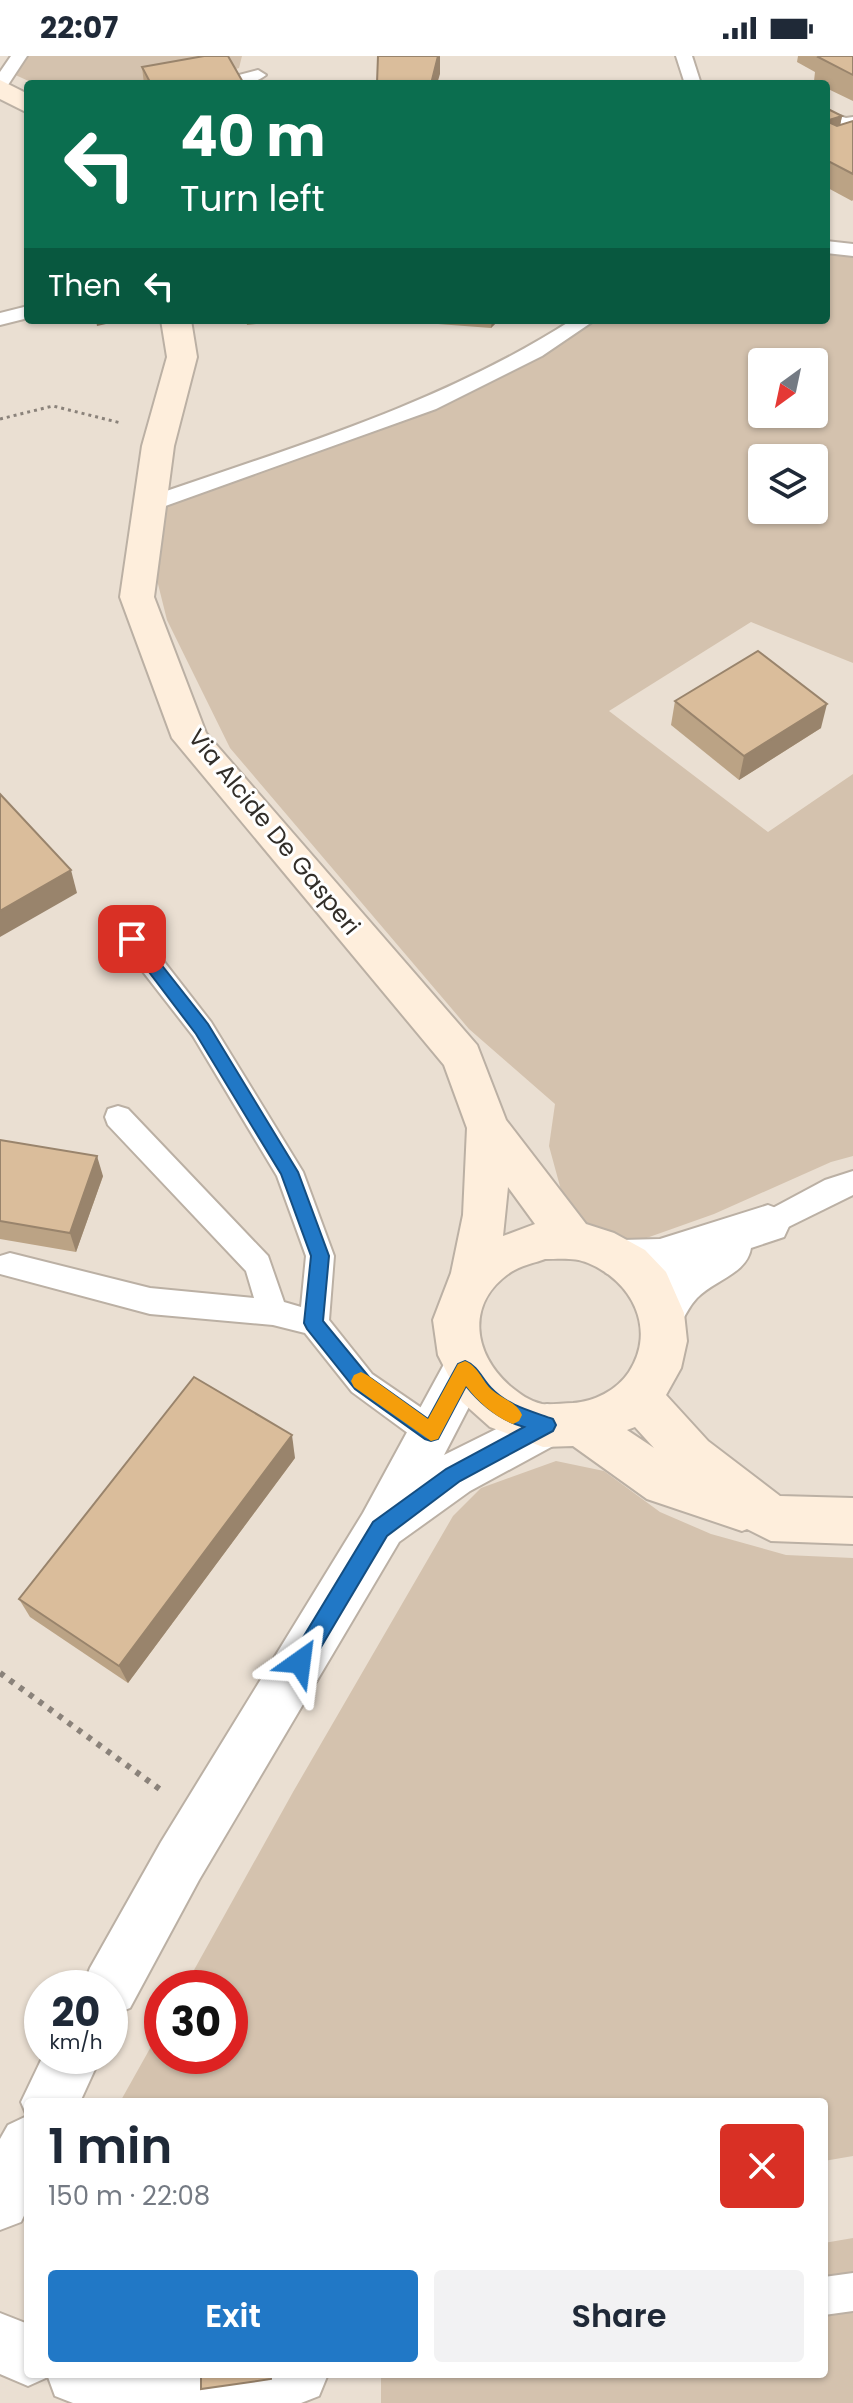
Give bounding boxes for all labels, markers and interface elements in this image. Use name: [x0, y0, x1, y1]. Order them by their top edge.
text: 22:07: [40, 6, 118, 49]
text: 40 m: [180, 97, 326, 176]
icon: left: [48, 112, 152, 216]
text: Turn left: [180, 173, 325, 224]
text: Then: [48, 264, 121, 307]
icon: left: [137, 264, 181, 308]
north arrow: [748, 348, 828, 428]
map controls: [748, 348, 828, 524]
button: layers: [748, 444, 828, 524]
street label: Via Alcide De Gasperi: [181, 722, 368, 942]
pin: [98, 905, 166, 973]
icon: arrive: [110, 917, 154, 961]
position arrow: [258, 1620, 342, 1704]
speed limit sign: 30: [144, 1970, 248, 2074]
text: 20: [52, 1984, 100, 2040]
text: km/h: [49, 2028, 103, 2056]
text: 1 min: [48, 2113, 172, 2180]
button: close: [720, 2124, 804, 2208]
text: 150 m · 22:08: [48, 2178, 210, 2214]
button: Exit: [48, 2270, 418, 2362]
button: Share: [434, 2270, 804, 2362]

